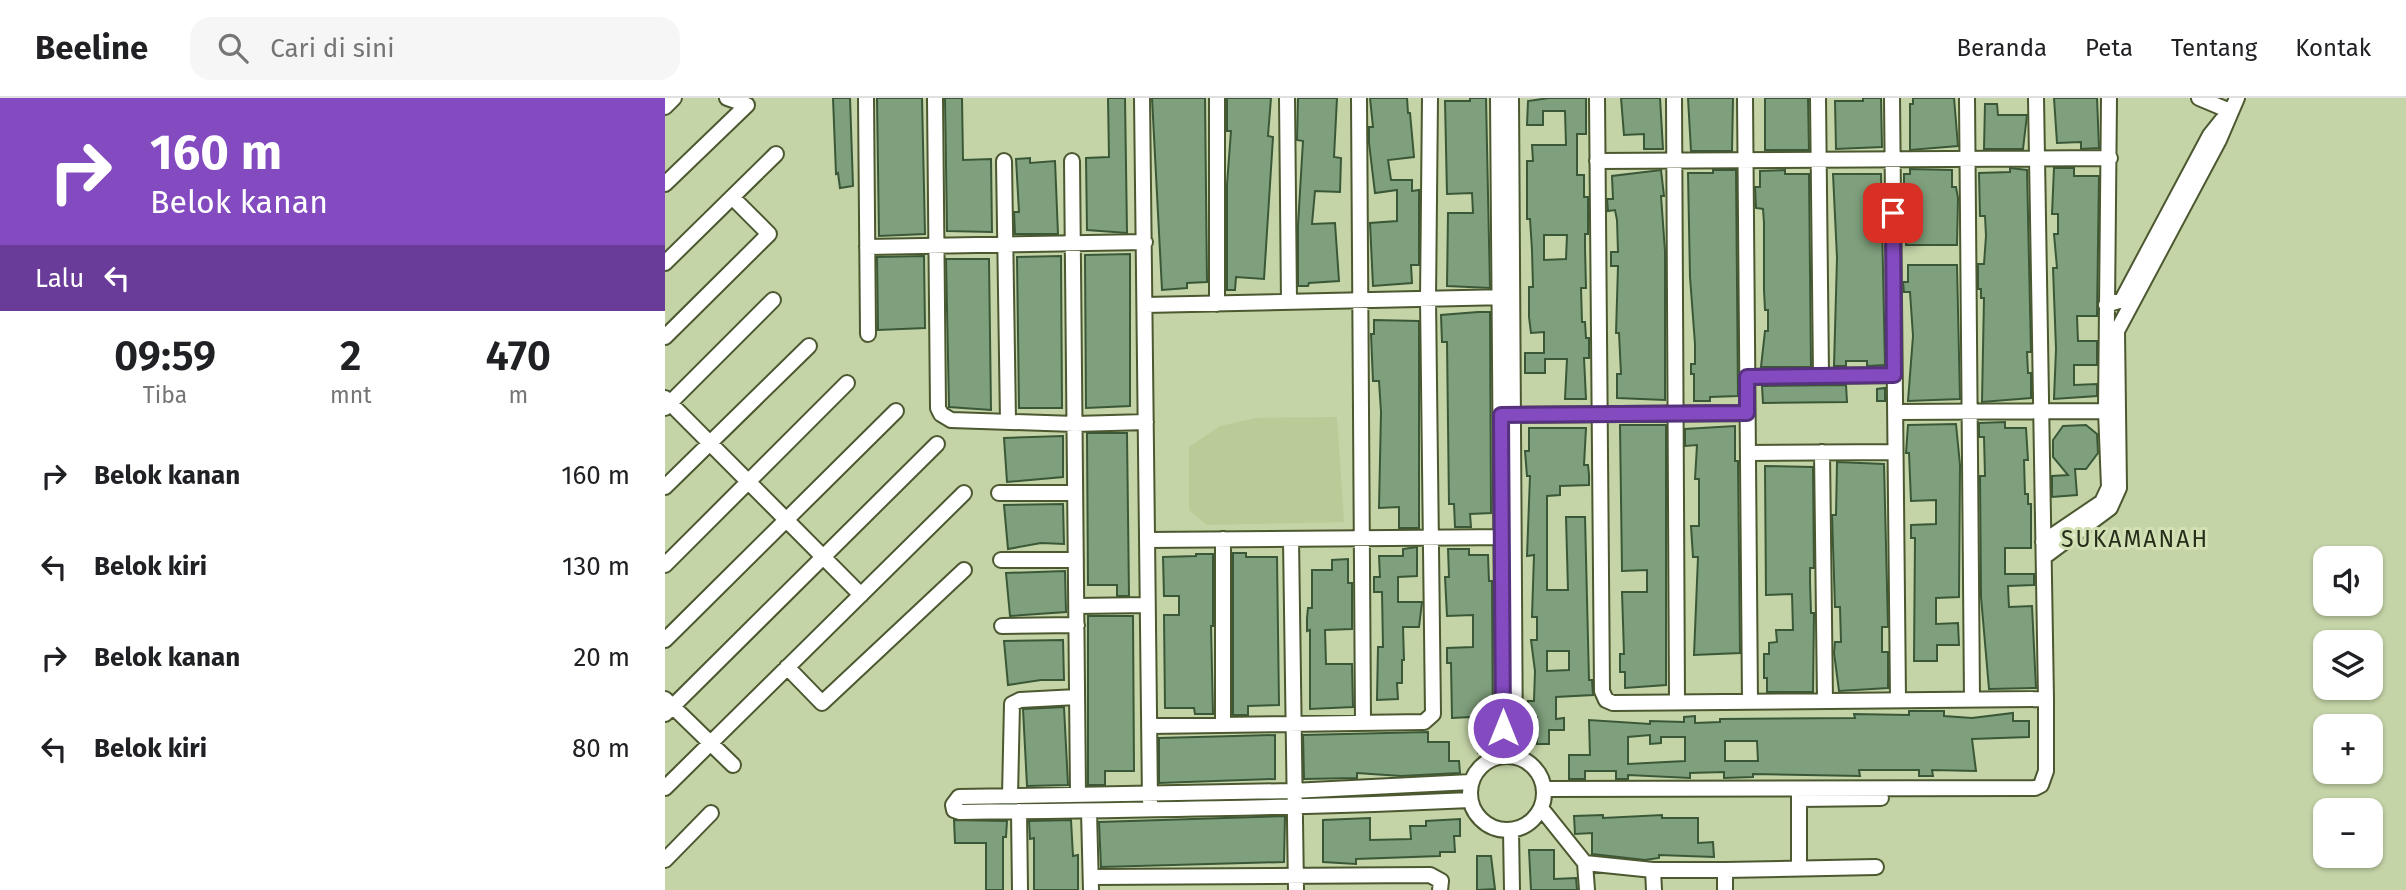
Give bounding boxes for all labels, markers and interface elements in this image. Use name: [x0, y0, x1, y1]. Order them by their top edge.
search box: [190, 17, 680, 80]
text: Beeline: [35, 28, 148, 68]
icon: search: [214, 29, 252, 67]
text: Cari di sini: [270, 33, 395, 64]
text: Beranda: [1956, 34, 2047, 62]
text: Peta: [2085, 34, 2133, 62]
text: Tentang: [2171, 34, 2257, 62]
text: Kontak: [2295, 34, 2371, 62]
text: 160 m: [150, 123, 282, 182]
icon: right: [35, 126, 126, 217]
text: Belok kanan: [150, 183, 328, 221]
pin: [1863, 183, 1923, 243]
icon: arrive: [1874, 194, 1912, 232]
icon: left: [98, 259, 136, 297]
text: Lalu: [35, 263, 84, 294]
text: 09:59: [114, 331, 216, 381]
text: 2: [340, 331, 362, 381]
text: 470: [486, 331, 551, 381]
text: Tiba: [143, 381, 187, 409]
text: mnt: [330, 381, 372, 409]
text: m: [508, 381, 528, 409]
icon: right: [35, 457, 73, 495]
text: Belok kanan: [94, 460, 240, 491]
text: 160 m: [561, 460, 630, 491]
district label: SUKAMANAH: [2061, 525, 2209, 553]
map controls: [2313, 546, 2383, 868]
button: sound: [2313, 546, 2383, 616]
icon: left: [35, 548, 73, 586]
text: Belok kiri: [94, 551, 207, 582]
text: 130 m: [562, 551, 630, 582]
button: layers: [2313, 630, 2383, 700]
icon: right: [35, 639, 73, 677]
text: Belok kanan: [94, 642, 240, 673]
text: 20 m: [573, 642, 630, 673]
position arrow: [1466, 691, 1540, 765]
button: +: [2313, 714, 2383, 784]
icon: left: [35, 730, 73, 768]
text: Belok kiri: [94, 733, 207, 764]
text: 80 m: [572, 733, 630, 764]
button: −: [2313, 798, 2383, 868]

